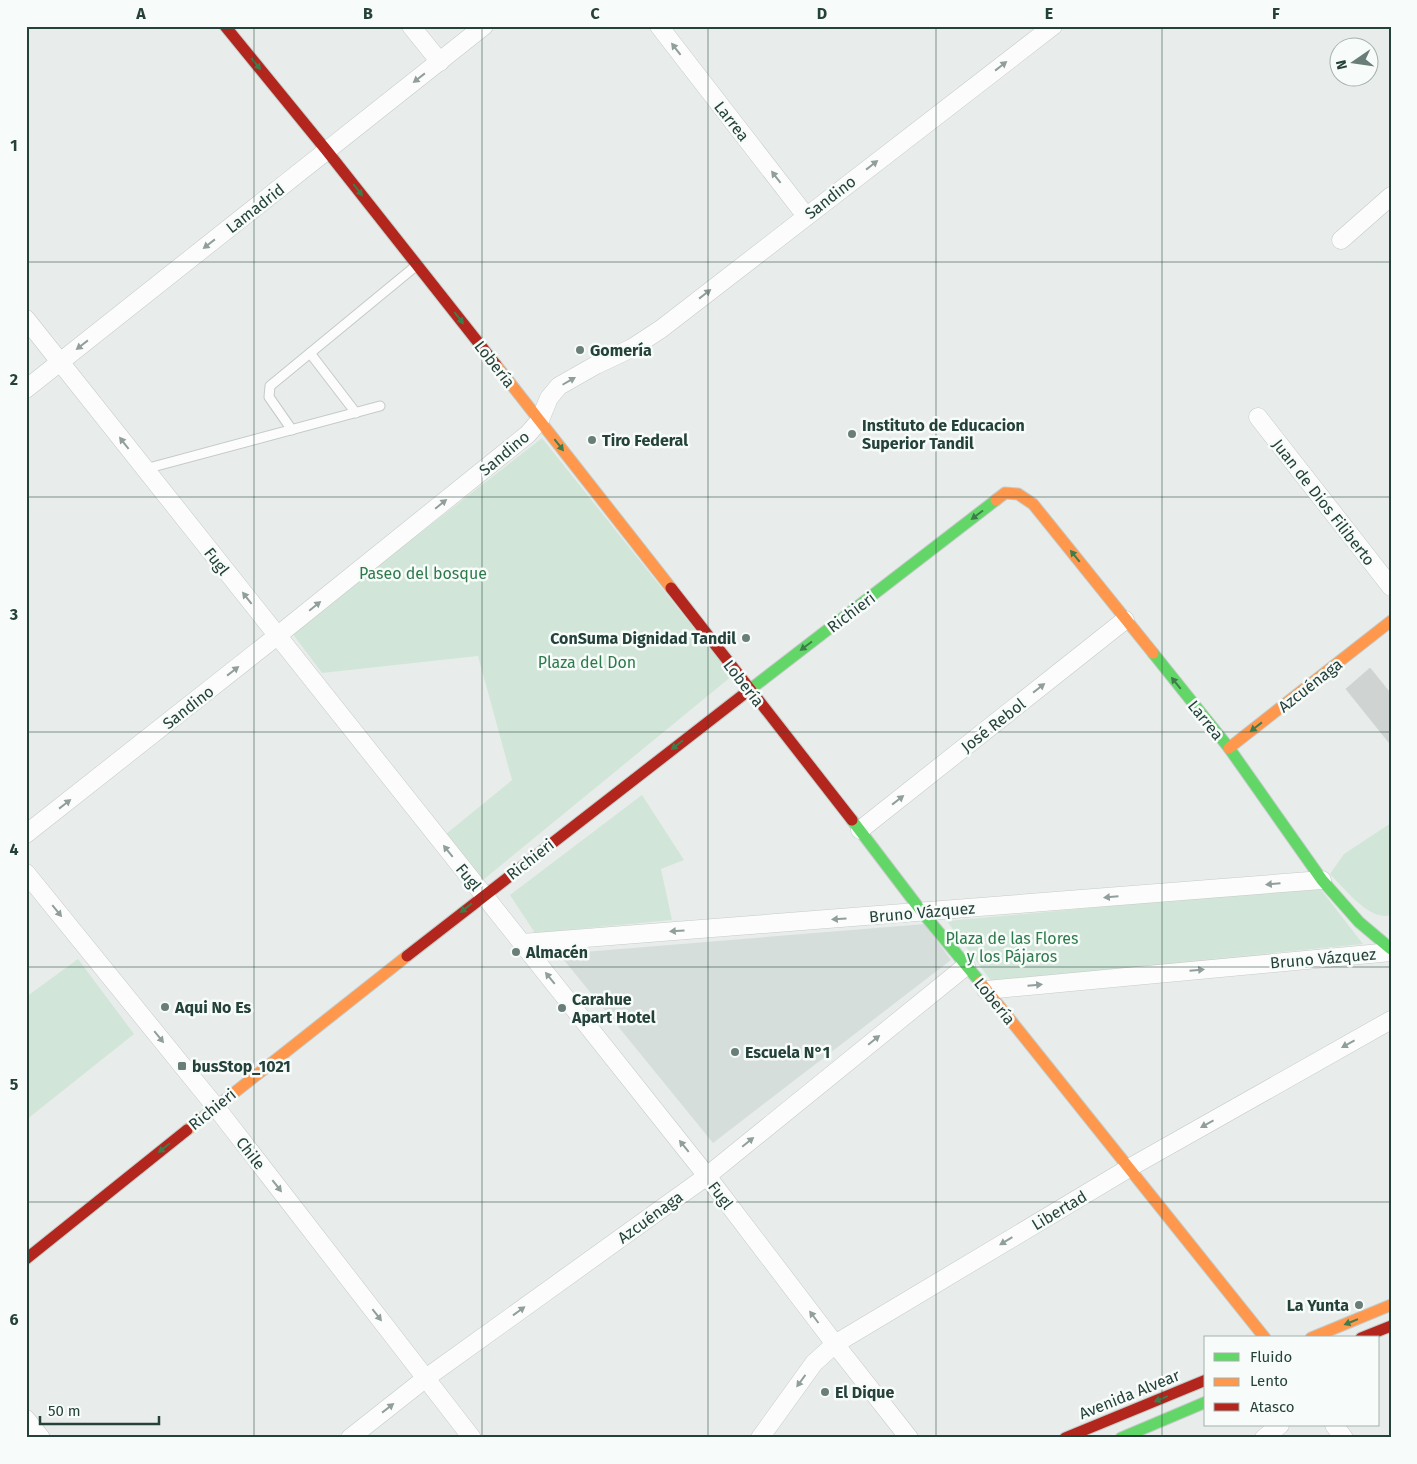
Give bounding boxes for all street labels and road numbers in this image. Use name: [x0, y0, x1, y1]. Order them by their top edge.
street label: Larrea: [710, 97, 753, 145]
street label: Sandino: [801, 172, 860, 223]
street label: Lamadrid: [222, 180, 288, 237]
street label: Lobería: [470, 337, 519, 392]
street label: Sandino: [475, 427, 533, 480]
street label: Juan de Dios Filiberto: [1268, 435, 1379, 569]
street label: Fugl: [200, 544, 233, 579]
street label: Richieri: [824, 588, 879, 637]
street label: Azcuénaga: [1274, 654, 1346, 716]
street label: Lobería: [719, 656, 768, 711]
street label: Sandino: [159, 682, 218, 733]
street label: José Rebol: [957, 694, 1029, 756]
street label: Larrea: [1184, 697, 1227, 744]
street label: Richieri: [503, 835, 558, 884]
street label: Fugl: [452, 860, 485, 895]
street label: Bruno Vázquez: [868, 898, 976, 927]
street label: Bruno Vázquez: [1269, 944, 1377, 973]
street label: Lobería: [970, 974, 1019, 1028]
street label: Richieri: [185, 1085, 240, 1134]
street label: Chile: [232, 1133, 269, 1173]
street label: Fugl: [704, 1178, 737, 1213]
street label: Azcuénaga: [614, 1187, 687, 1247]
street label: Libertad: [1028, 1187, 1090, 1234]
street label: Avenida Alvear: [1076, 1365, 1183, 1423]

